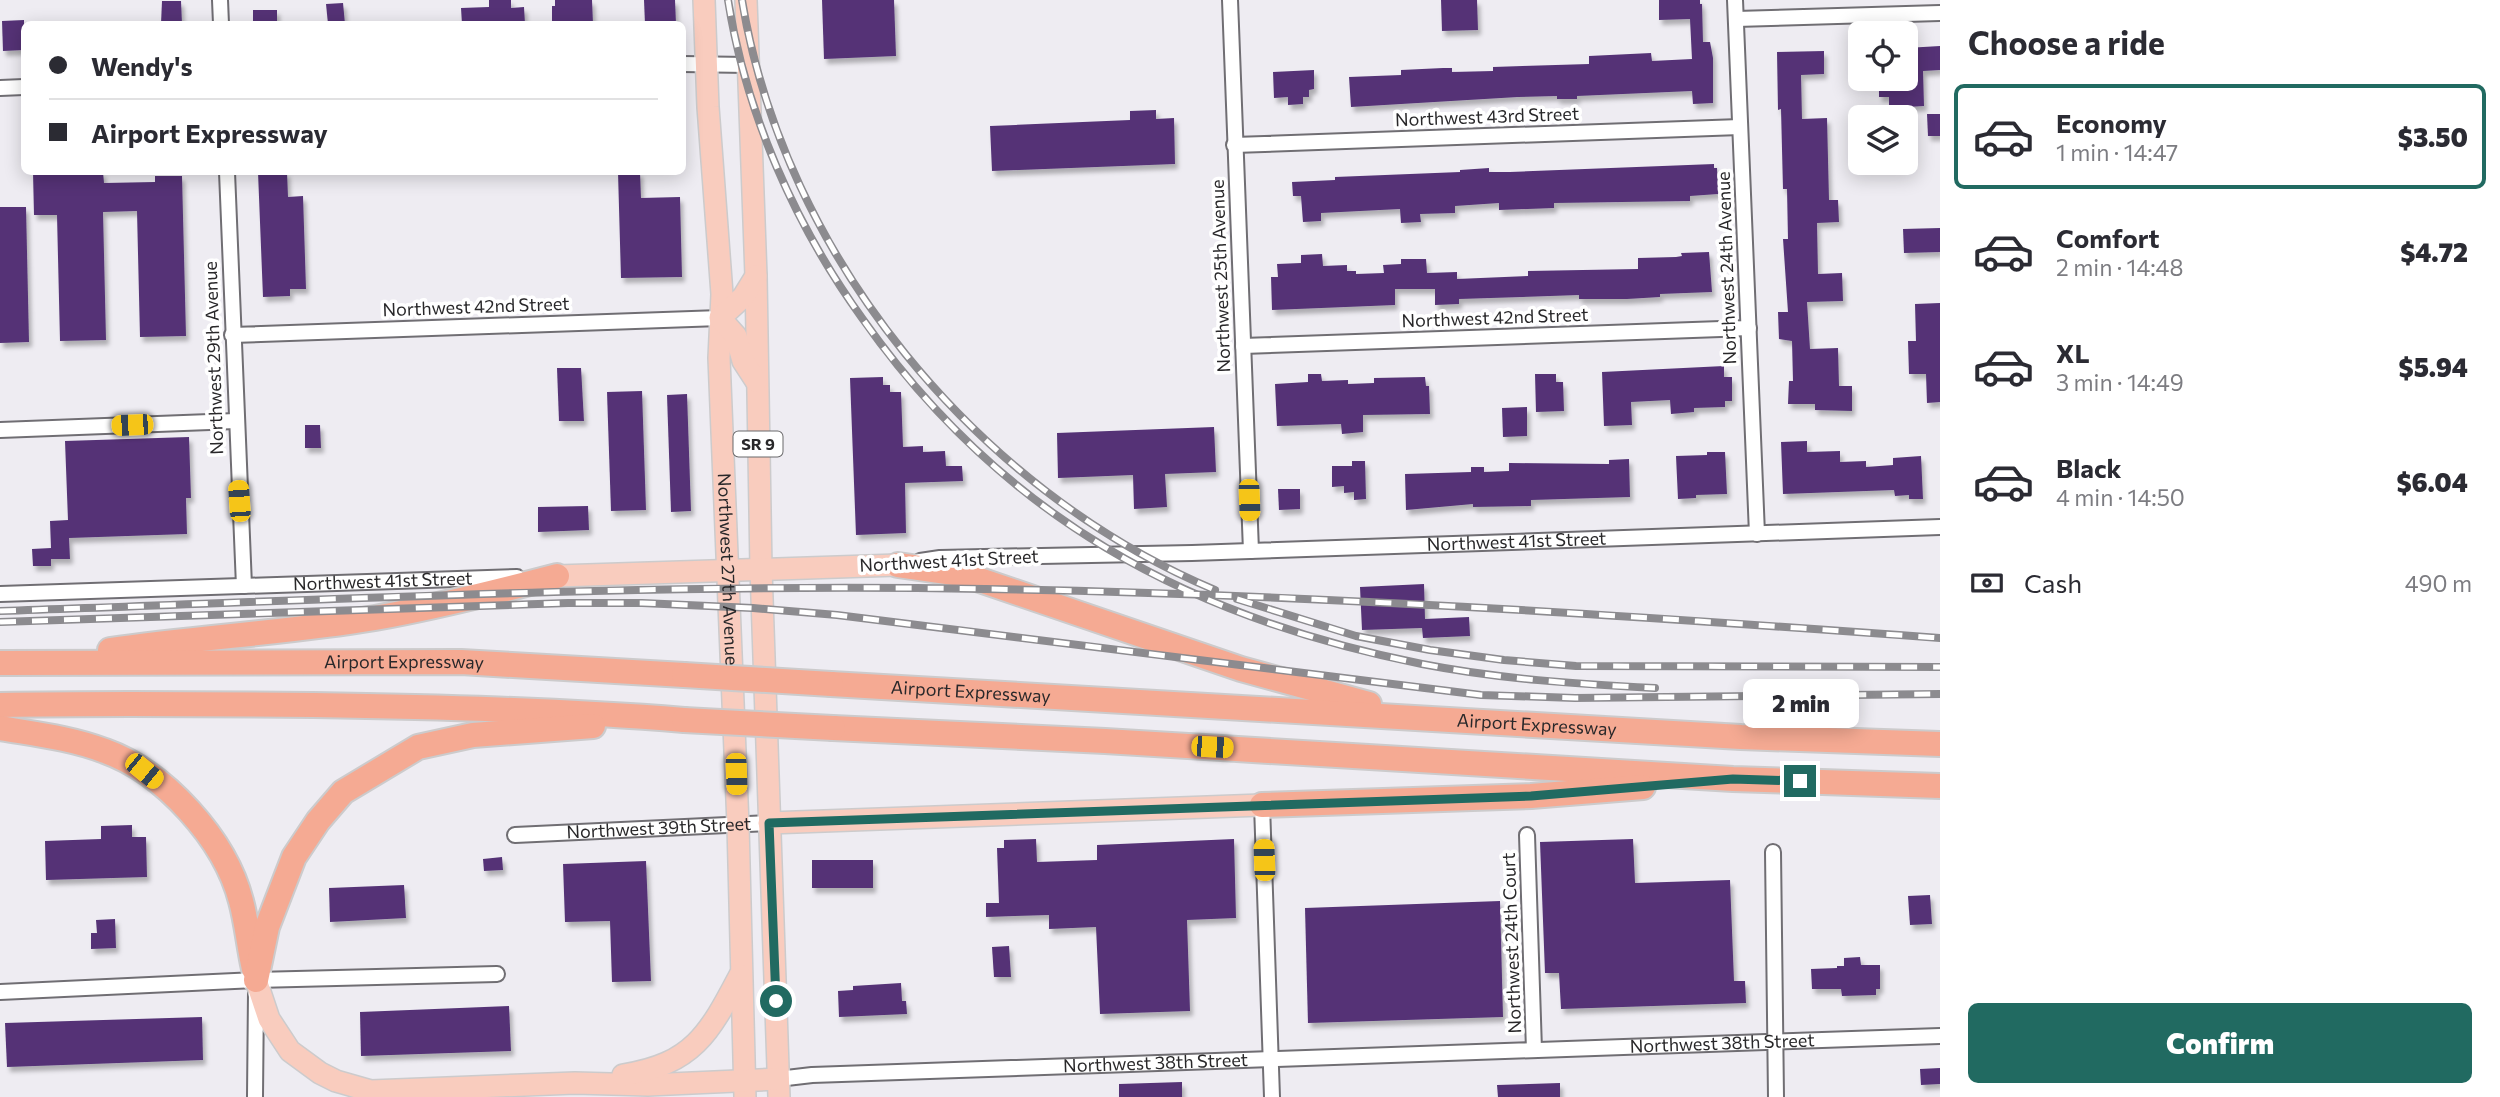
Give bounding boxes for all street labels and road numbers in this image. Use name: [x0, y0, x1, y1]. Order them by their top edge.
street label: Northwest 43rd Street: [1395, 102, 1579, 130]
street label: Northwest 24th Avenue: [1712, 171, 1740, 365]
street label: Northwest 25th Avenue: [1206, 179, 1234, 373]
street label: Northwest 29th Avenue: [199, 261, 227, 455]
street label: Northwest 42nd Street: [382, 292, 570, 320]
street label: Northwest 42nd Street: [1401, 303, 1589, 331]
road number: SR 9: [734, 432, 782, 457]
street label: Northwest 27th Avenue: [714, 473, 743, 666]
street label: Northwest 41st Street: [1426, 527, 1607, 555]
street label: Northwest 41st Street: [859, 544, 1039, 576]
street label: Northwest 41st Street: [293, 566, 473, 594]
street label: Airport Expressway: [324, 650, 485, 673]
street label: Airport Expressway: [890, 676, 1051, 707]
street label: Airport Expressway: [1456, 708, 1617, 740]
street label: Northwest 39th Street: [566, 812, 752, 843]
street label: Northwest 24th Court: [1497, 852, 1525, 1034]
street label: Northwest 38th Street: [1629, 1028, 1815, 1057]
street label: Northwest 38th Street: [1063, 1048, 1248, 1076]

